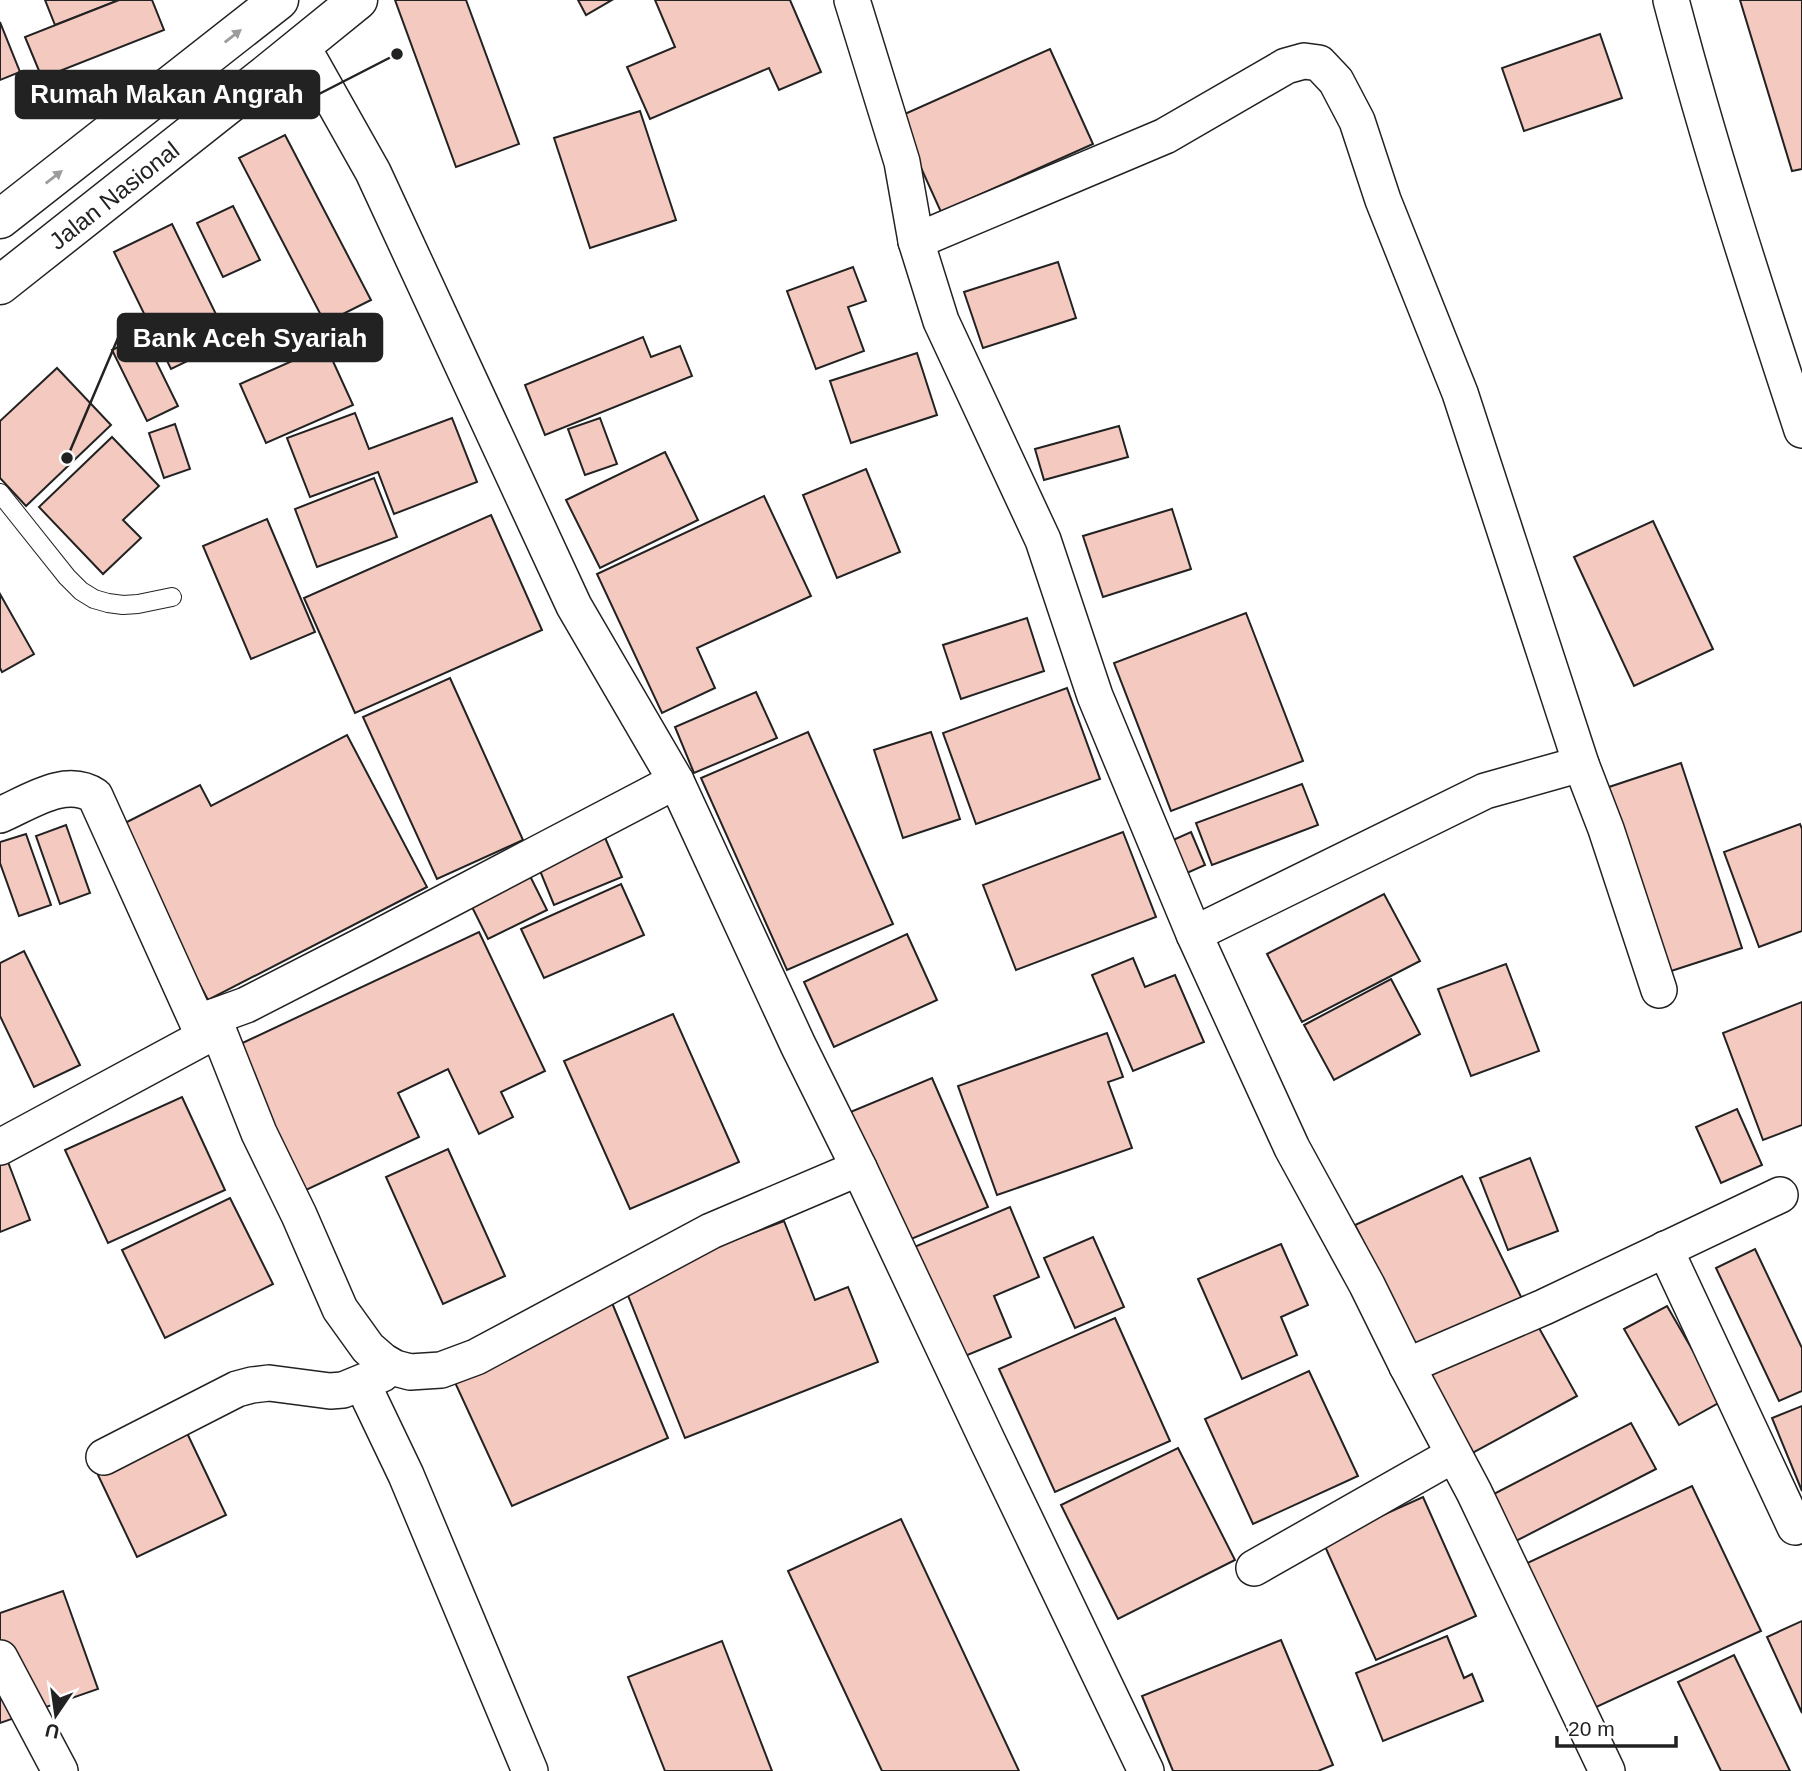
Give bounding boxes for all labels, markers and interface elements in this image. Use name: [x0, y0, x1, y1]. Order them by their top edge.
one-way arrow: [223, 29, 241, 44]
callout: Rumah Makan Angrah: [16, 71, 319, 118]
text: Rumah Makan Angrah: [30, 79, 304, 109]
street label: Jalan Nasional: [44, 136, 184, 255]
one-way arrow: [44, 169, 62, 184]
callout: Bank Aceh Syariah: [118, 314, 382, 361]
text: Bank Aceh Syariah: [133, 323, 367, 353]
north arrow: [21, 1680, 91, 1750]
scale bar: [1557, 1704, 1676, 1748]
text: 20 m: [1568, 1717, 1615, 1740]
text: U: [43, 1719, 61, 1743]

